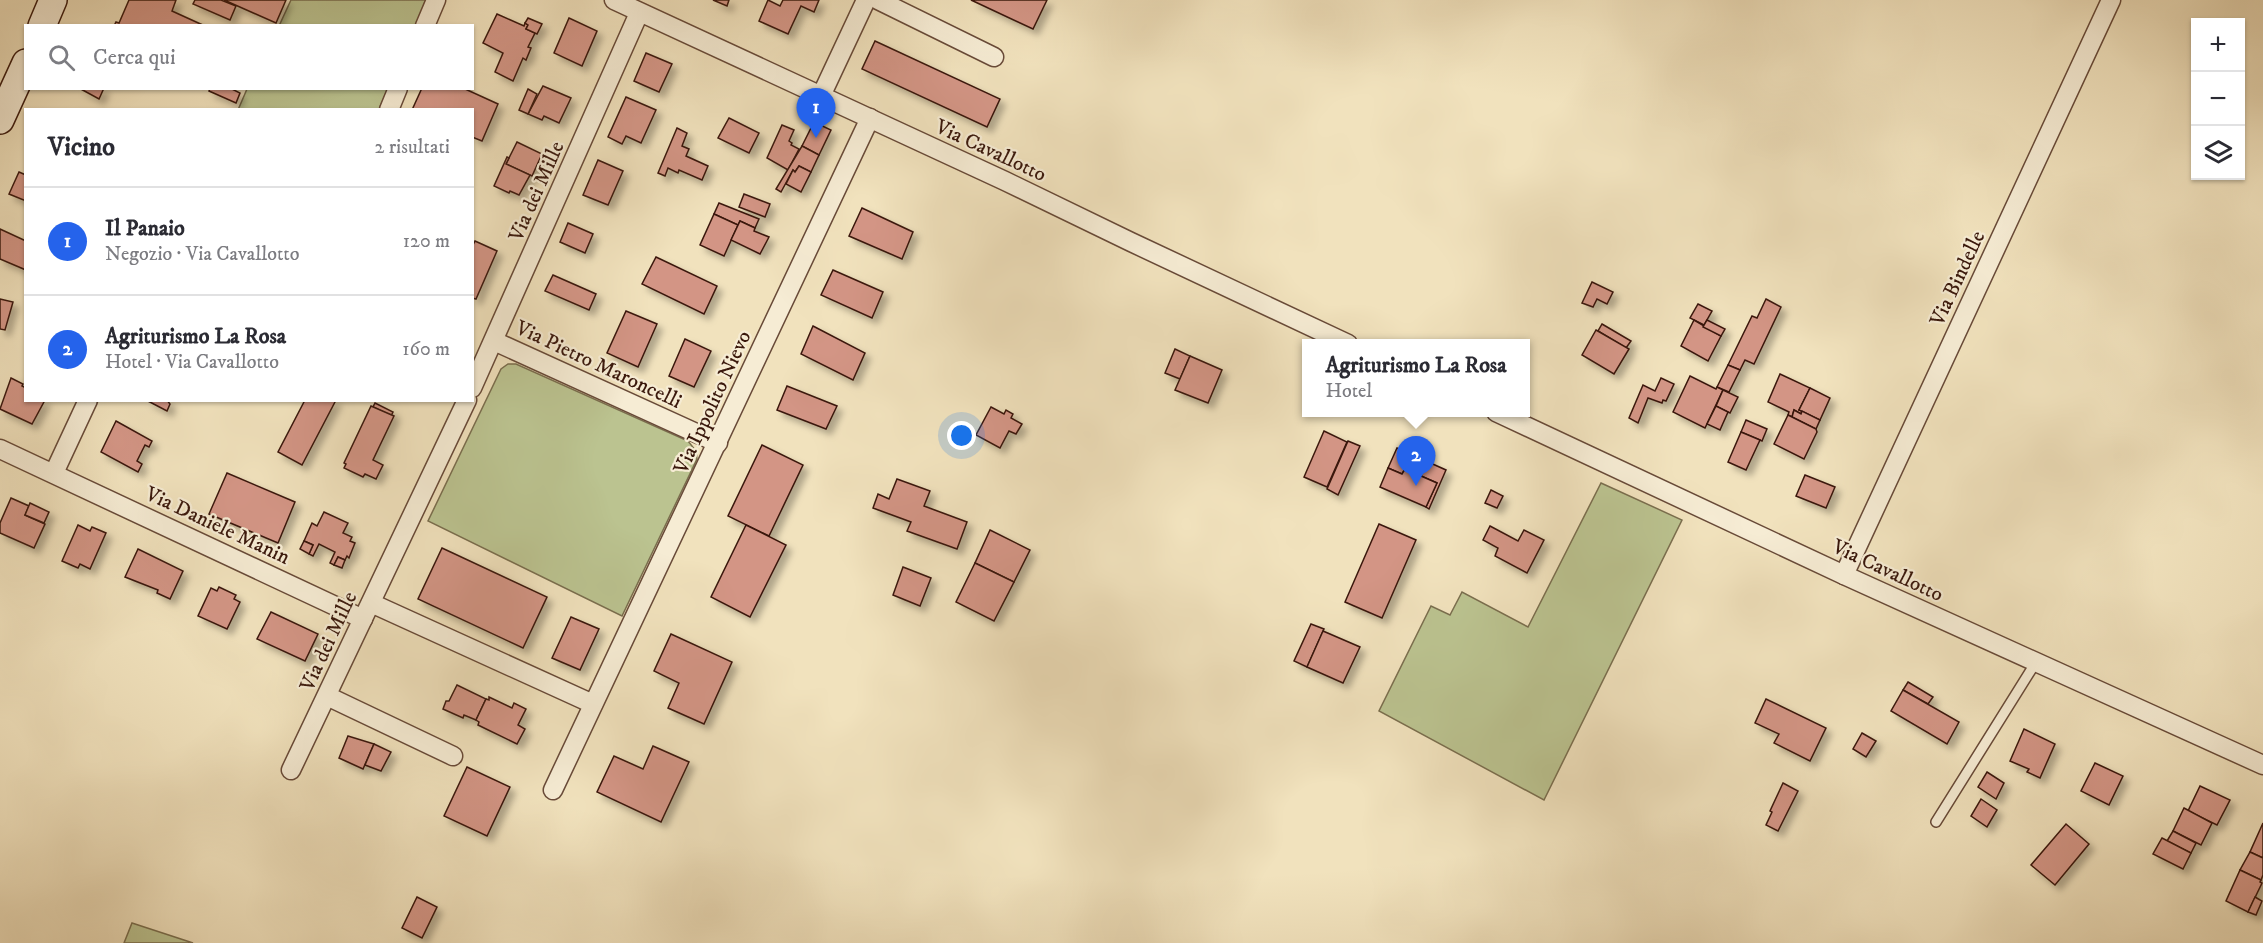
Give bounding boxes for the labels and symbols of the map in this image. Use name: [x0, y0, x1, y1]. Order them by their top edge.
pin: 1: [796, 88, 836, 138]
street label: Via Cavallotto: [930, 113, 1050, 188]
street label: Via dei Mille: [503, 137, 571, 246]
street label: Via Bindelle: [1924, 226, 1991, 331]
street label: Via Pietro Maroncelli: [510, 315, 686, 415]
street label: Via Ippolito Nievo: [668, 327, 757, 479]
your location: [947, 421, 976, 450]
pin: 2: [1396, 436, 1436, 486]
street label: Via Daniele Manin: [140, 481, 294, 571]
street label: Via Cavallotto: [1827, 533, 1947, 608]
street label: Via dei Mille: [294, 587, 363, 696]

